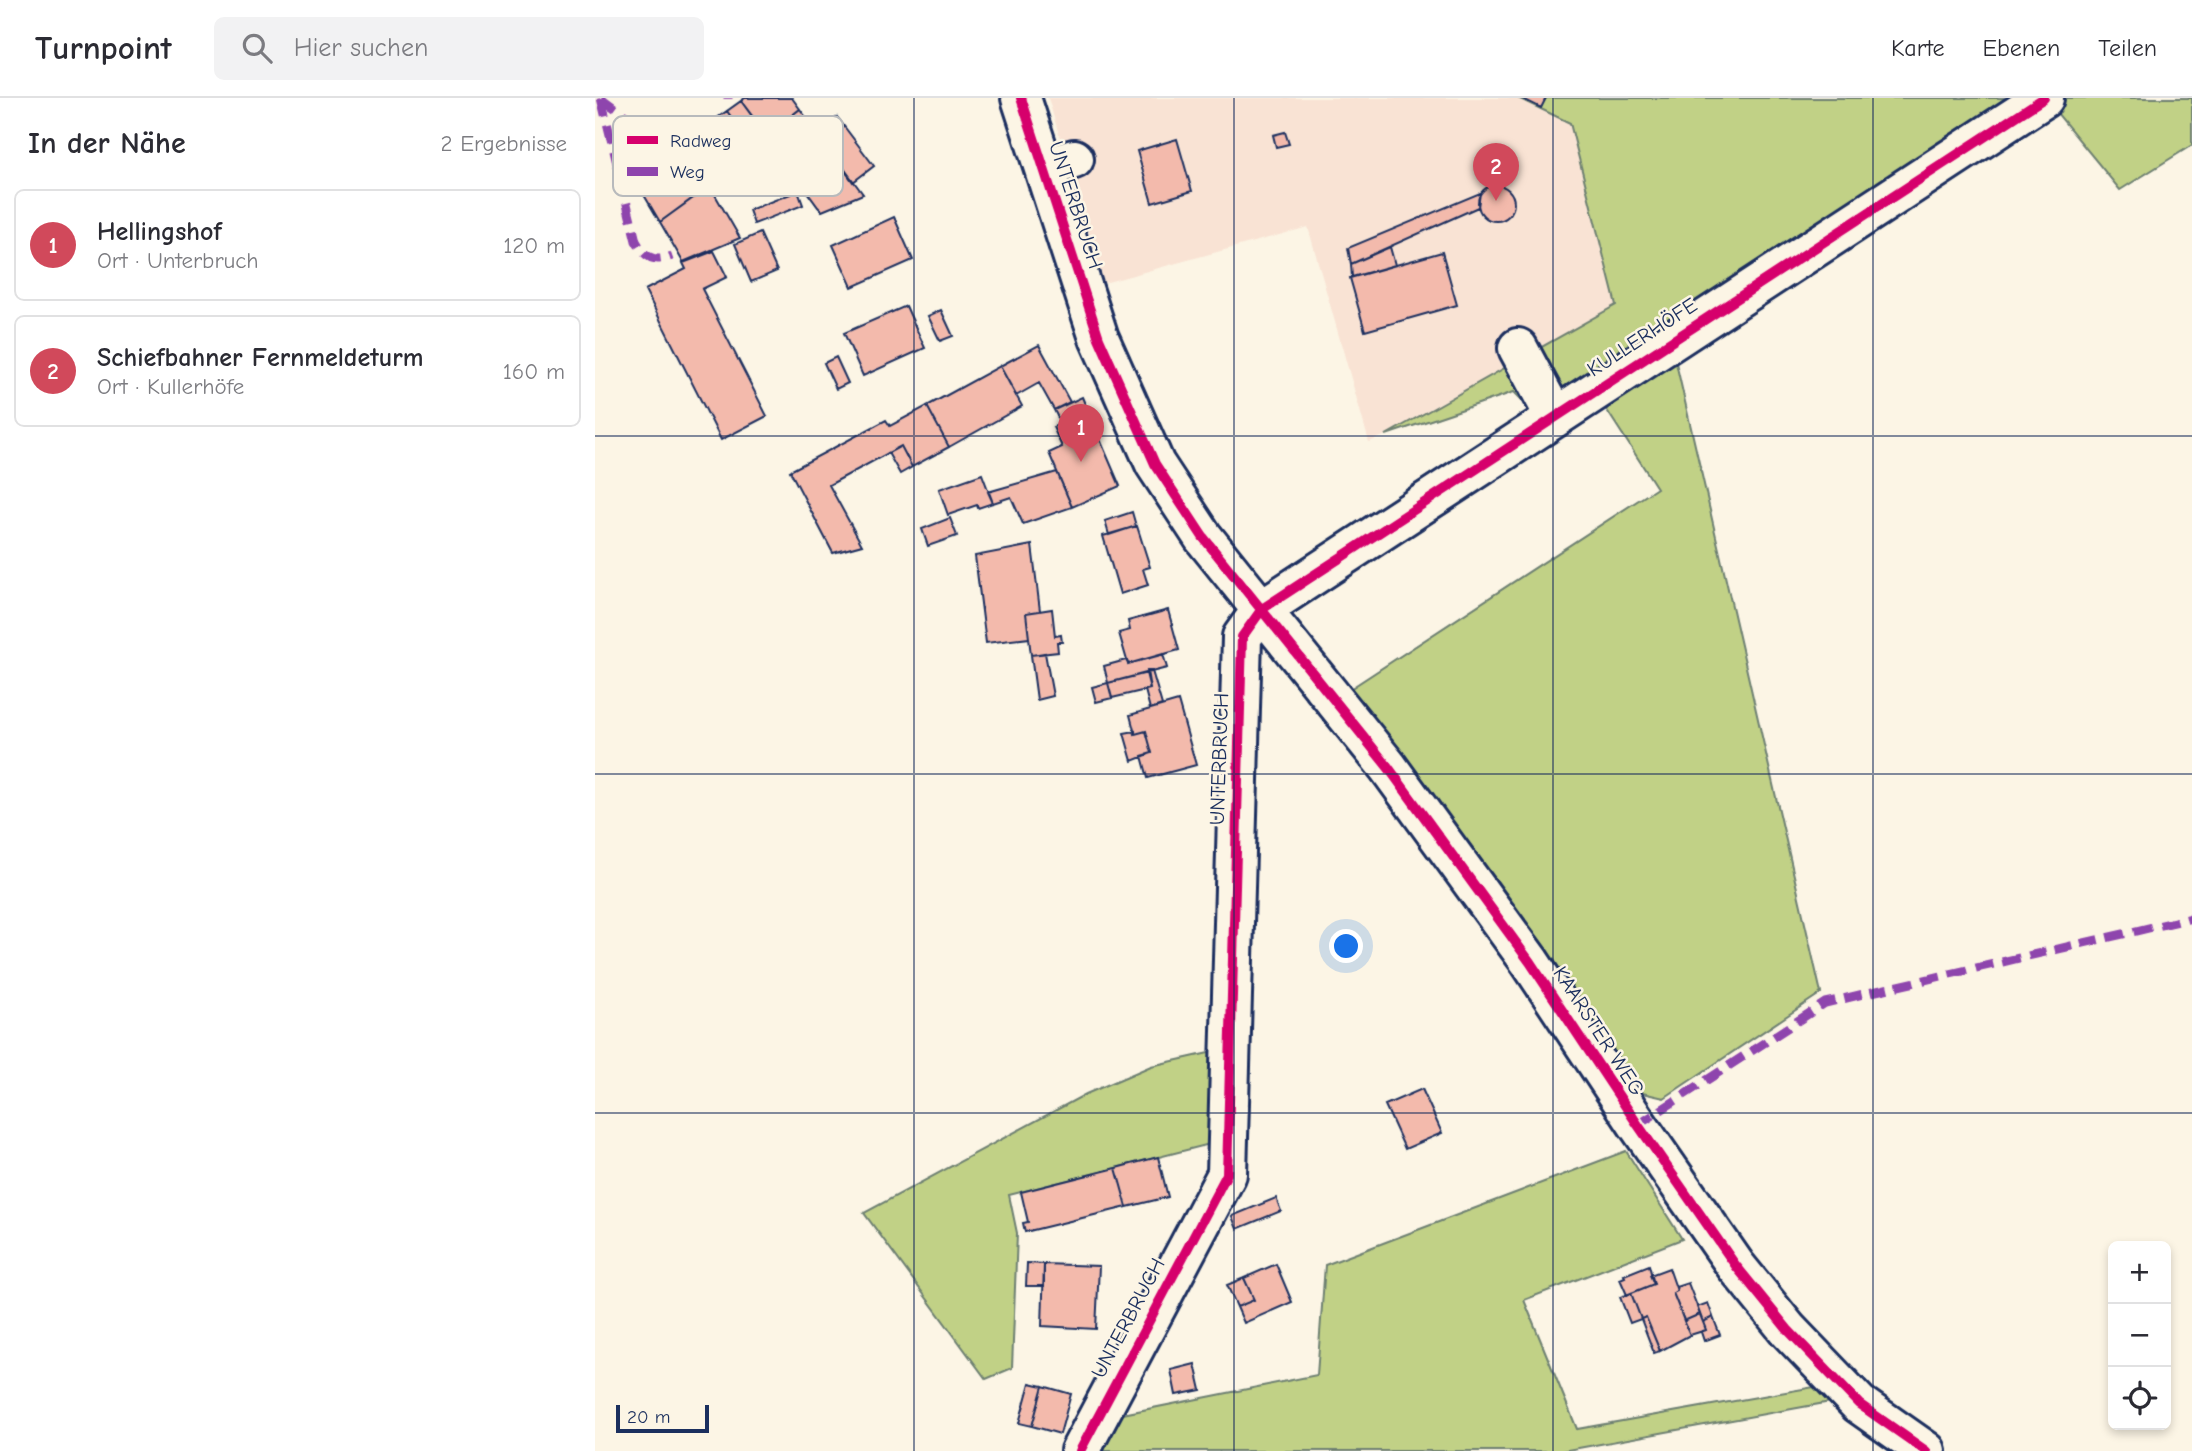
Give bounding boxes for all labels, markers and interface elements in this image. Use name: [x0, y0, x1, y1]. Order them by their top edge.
search box: [214, 17, 704, 80]
text: Turnpoint: [35, 29, 172, 67]
icon: search: [238, 29, 276, 67]
text: Hier suchen: [294, 33, 428, 63]
text: Karte: [1891, 34, 1944, 62]
text: Ebenen: [1982, 34, 2060, 62]
text: Teilen: [2098, 34, 2157, 62]
legend: [613, 116, 843, 196]
text: In der Nähe: [28, 126, 186, 161]
text: 2 Ergebnisse: [440, 130, 567, 157]
text: Radweg: [670, 130, 732, 152]
street label: UNTERBRUCH: [1044, 138, 1108, 272]
pin: 2: [1473, 143, 1519, 201]
text: Weg: [670, 161, 705, 183]
text: Hellingshof: [97, 217, 222, 247]
text: 1: [48, 232, 58, 259]
text: 120 m: [503, 232, 565, 259]
text: Ort · Unterbruch: [97, 247, 259, 274]
street label: KULLERHÖFE: [1583, 293, 1701, 381]
text: Schiefbahner Fernmeldeturm: [97, 343, 423, 373]
text: 2: [47, 358, 59, 385]
text: 160 m: [503, 358, 565, 385]
text: Ort · Kullerhöfe: [97, 373, 244, 400]
pin: 1: [1058, 404, 1104, 462]
street label: UNTERBRUCH: [1205, 692, 1233, 826]
your location: [1329, 929, 1363, 963]
street label: KAARSTER WEG: [1548, 962, 1650, 1100]
map controls: [2108, 1241, 2171, 1430]
button: +: [2108, 1241, 2171, 1304]
street label: UNTERBRUCH: [1086, 1254, 1170, 1382]
button: −: [2108, 1304, 2171, 1367]
button: locate: [2108, 1367, 2171, 1430]
scale bar: [616, 1402, 709, 1434]
text: 20 m: [627, 1406, 671, 1428]

